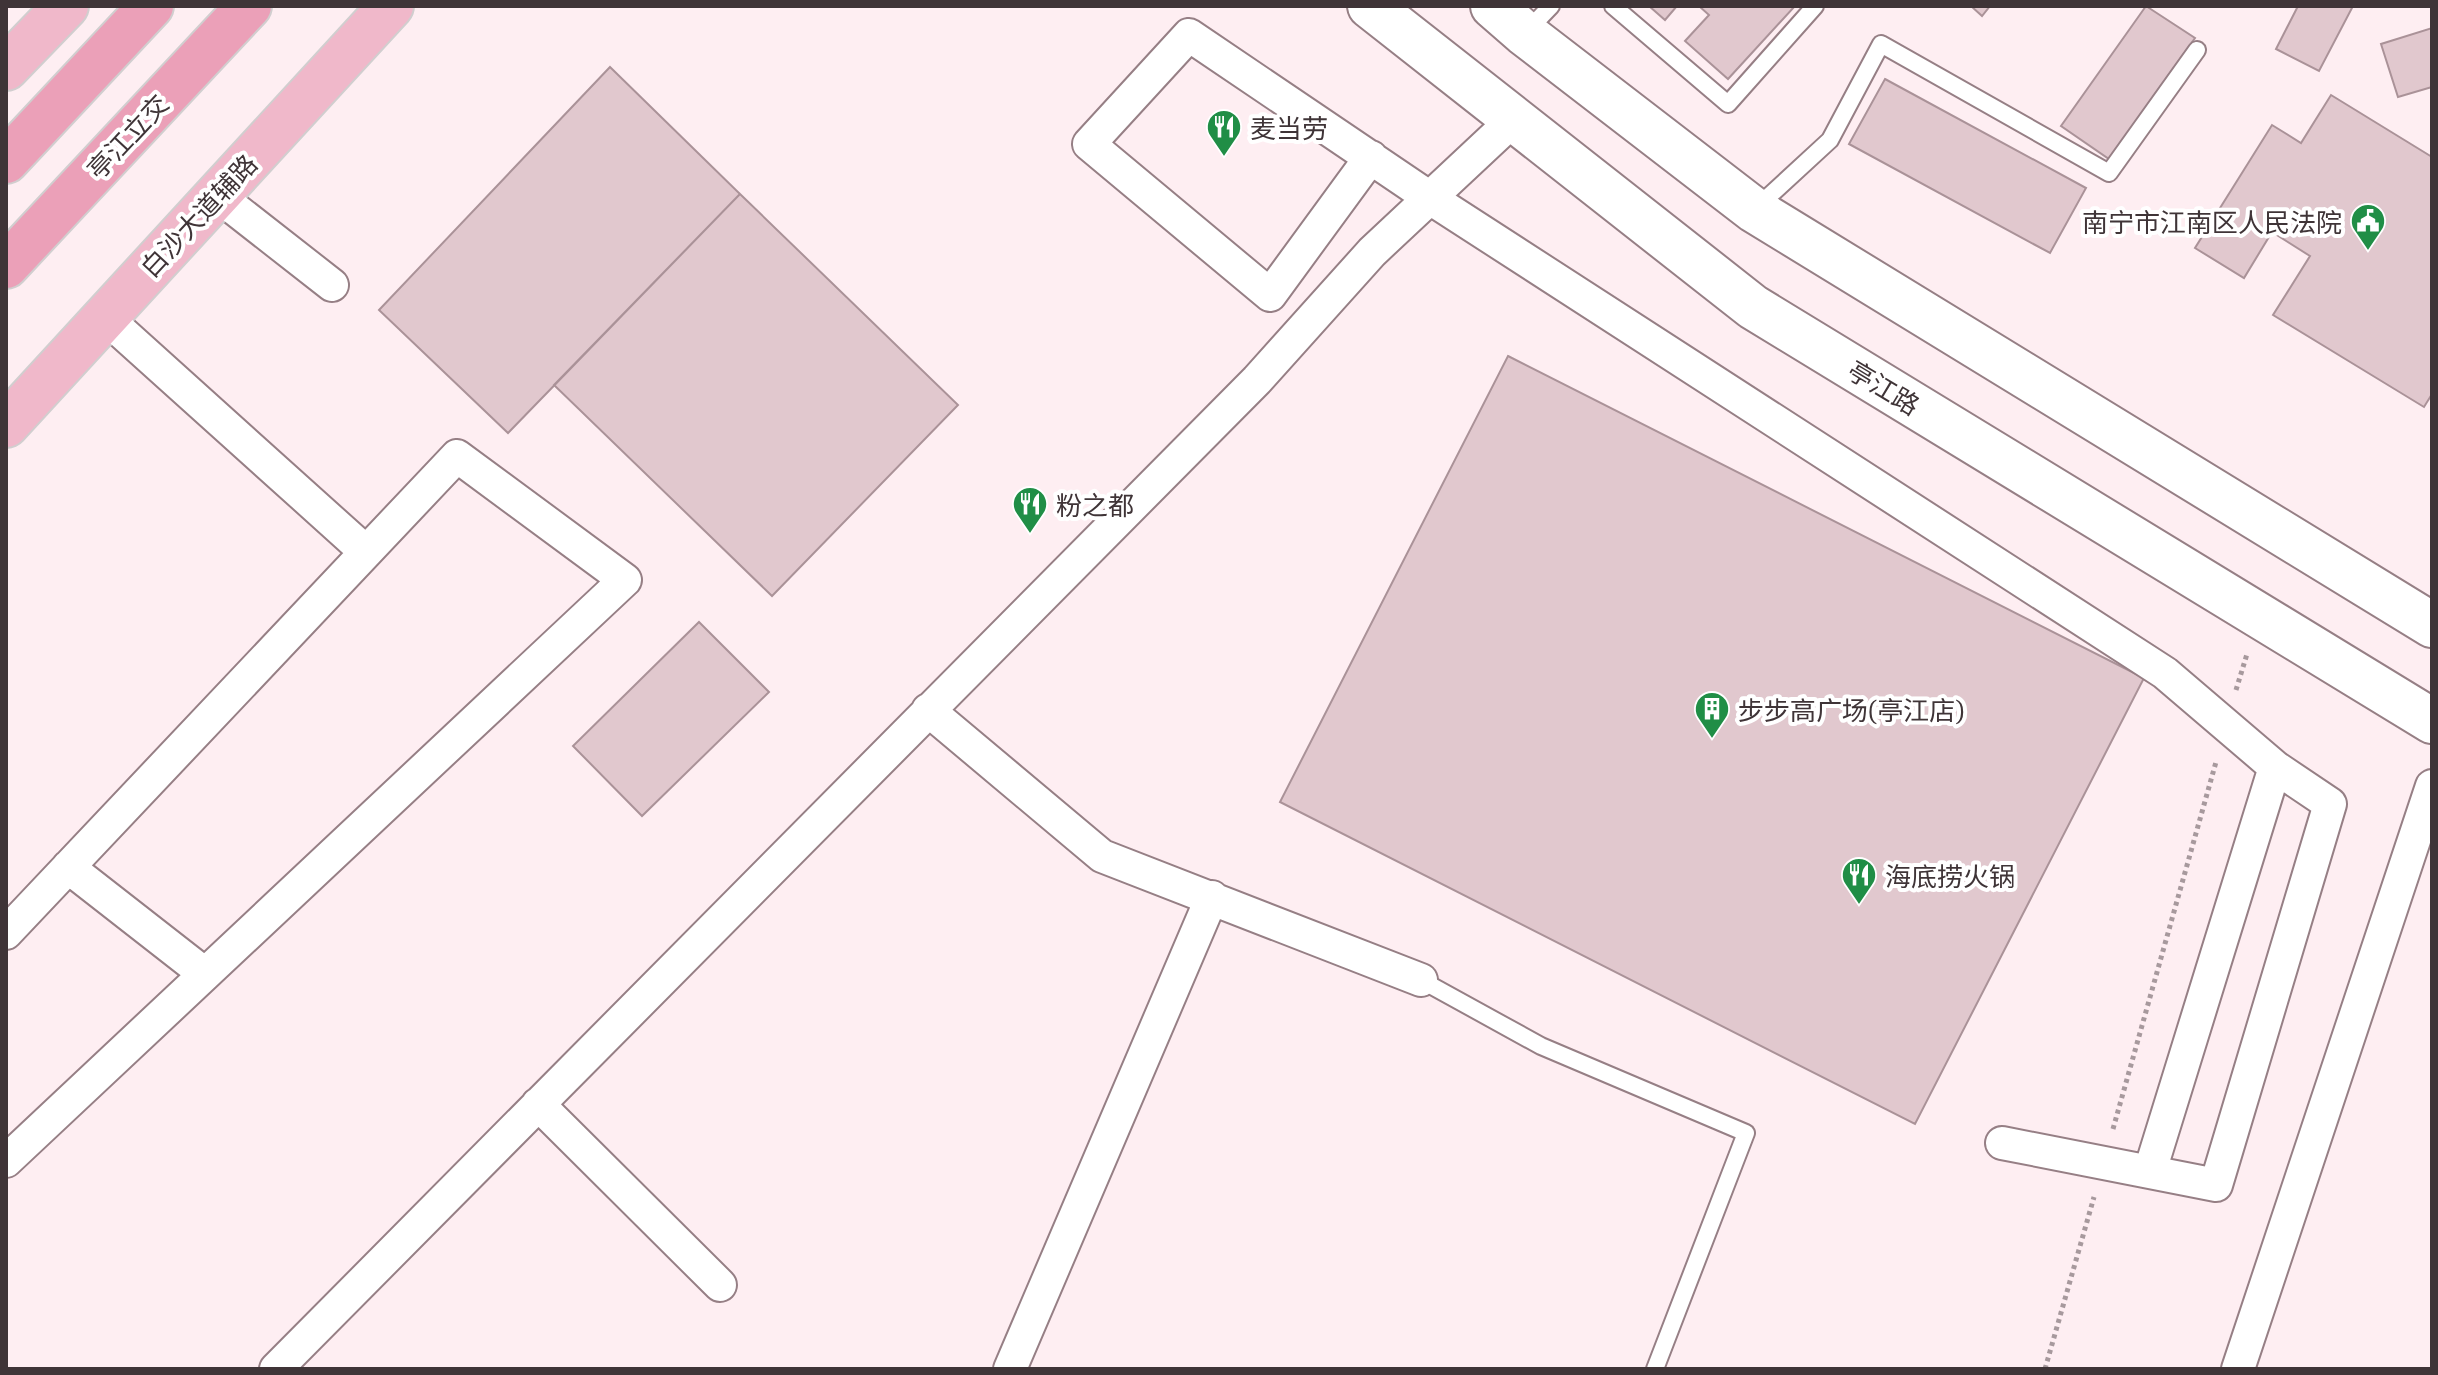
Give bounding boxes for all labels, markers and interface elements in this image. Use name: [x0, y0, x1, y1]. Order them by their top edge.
street label: 亭江立交: [80, 87, 174, 185]
restaurant icon: 麦当劳: [1205, 108, 1243, 158]
place label: 麦当劳: [1250, 112, 1328, 143]
street label: 白沙大道辅路: [133, 147, 263, 283]
public building icon: 南宁市江南区人民法院: [2349, 202, 2387, 252]
place label: 南宁市江南区人民法院: [2082, 206, 2342, 237]
street label: 亭江路: [1843, 354, 1925, 420]
restaurant icon: 粉之都: [1011, 485, 1049, 535]
place label: 粉之都: [1056, 489, 1134, 520]
building icon: 步步高广场(亭江店): [1693, 690, 1731, 740]
place label: 步步高广场(亭江店): [1738, 694, 1965, 725]
restaurant icon: 海底捞火锅: [1840, 856, 1878, 906]
place label: 海底捞火锅: [1885, 860, 2015, 891]

